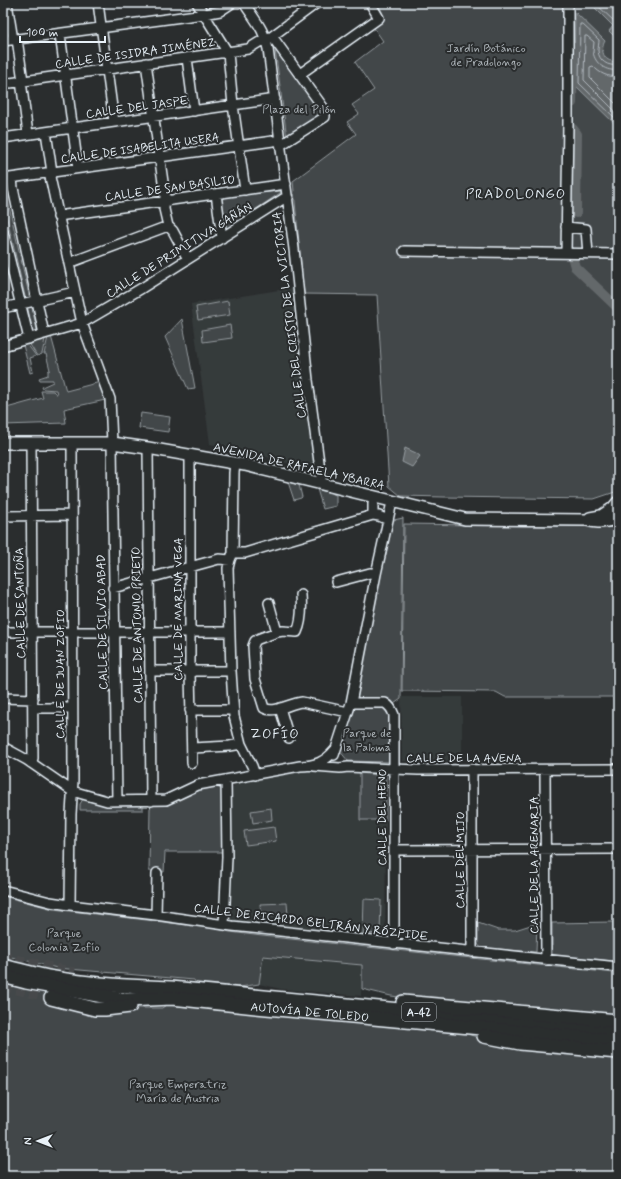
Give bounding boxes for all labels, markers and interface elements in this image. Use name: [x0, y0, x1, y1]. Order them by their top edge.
scale bar: [20, 18, 105, 44]
text: 100 m: [26, 25, 58, 41]
street label: CALLE DE ISIDRA JIMÉNEZ: [54, 35, 217, 73]
park label: Jardín Botánico de Pradolongo: [446, 41, 526, 71]
street label: CALLE DEL JASPE: [85, 93, 190, 123]
park label: Plaza del Pilón: [262, 102, 336, 118]
street label: CALLE DE ISABELITA USERA: [60, 130, 220, 168]
street label: CALLE DE SAN BASILIO: [104, 172, 236, 206]
district label: PRADOLONGO: [466, 185, 566, 203]
street label: CALLE DE PRIMITIVA GAÑÁN: [104, 199, 256, 302]
street label: CALLE DEL CRISTO DE LA VICTORIA: [269, 211, 311, 419]
street label: AVENIDA DE RAFAELA YBARRA: [212, 439, 386, 494]
street label: CALLE DE MARINA VEGA: [171, 537, 187, 681]
street label: CALLE DE SANTOÑA: [12, 547, 30, 659]
street label: CALLE DE ANTONIO PRIETO: [129, 547, 147, 703]
street label: CALLE DE SILVIO ABAD: [94, 554, 112, 690]
street label: CALLE DE JUAN ZOFIO: [53, 609, 69, 739]
district label: ZOFÍO: [250, 725, 300, 743]
park label: Parque de la Paloma: [342, 726, 392, 756]
street label: CALLE DE LA AVENA: [406, 751, 522, 767]
street label: CALLE DEL HENO: [375, 768, 391, 865]
street label: CALLE DE LA ARENARIA: [527, 796, 543, 934]
street label: CALLE DEL MIJO: [453, 811, 469, 909]
street label: CALLE DE RICARDO BELTRÁN Y RÓZPIDE: [193, 901, 429, 945]
park label: Parque Colonia Zofío: [28, 926, 100, 956]
street label: AUTOVÍA DE TOLEDO: [250, 999, 370, 1027]
road number: A-42: [402, 1003, 436, 1021]
park label: Parque Emperatriz María de Austria: [129, 1077, 227, 1107]
north arrow: [18, 1121, 58, 1161]
text: N: [22, 1137, 36, 1145]

